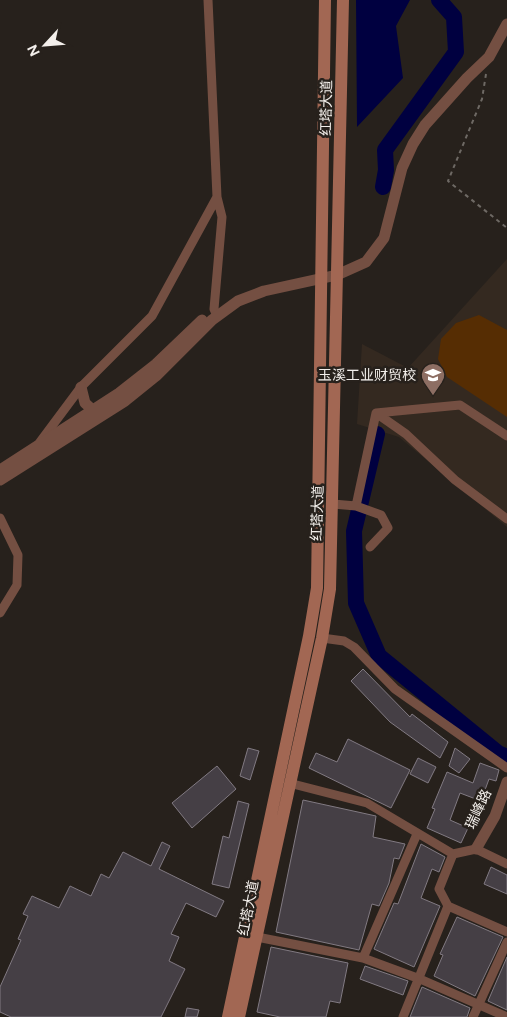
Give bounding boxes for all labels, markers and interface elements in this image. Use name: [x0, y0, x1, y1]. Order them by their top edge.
north arrow: [20, 20, 70, 70]
text: N: [24, 42, 44, 59]
street label: 红塔大道: [318, 80, 335, 136]
school or university icon: 玉溪工业财贸校: [420, 362, 446, 396]
place label: 玉溪工业财贸校: [318, 367, 416, 384]
street label: 红塔大道: [308, 485, 327, 541]
street label: 瑞峰路: [462, 787, 495, 832]
street label: 红塔大道: [235, 879, 262, 937]

